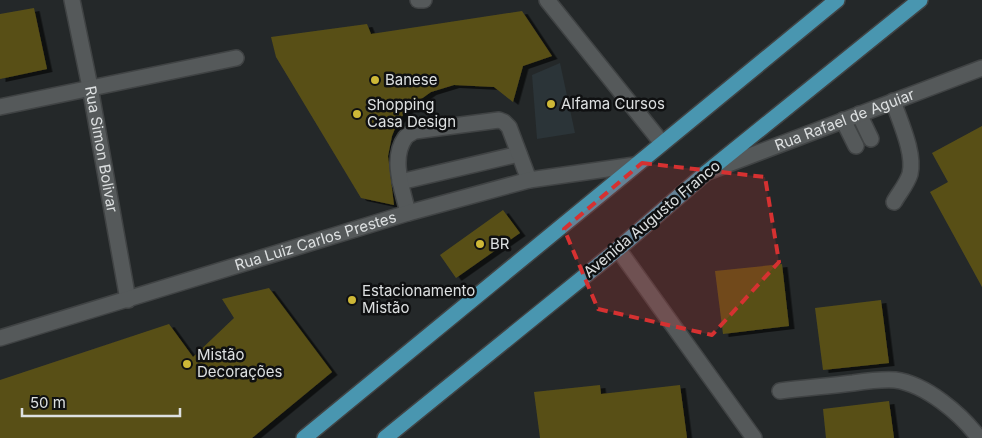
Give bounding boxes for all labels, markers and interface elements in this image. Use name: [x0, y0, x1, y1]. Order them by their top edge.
place label: Banese: [385, 70, 438, 89]
marker: Banese: [369, 74, 381, 86]
street label: Rua Simon Bolivar: [81, 84, 122, 214]
street label: Rua Rafael de Aguiar: [772, 84, 917, 155]
place label: Alfama Cursos: [561, 94, 665, 113]
place label: Shopping Casa Design: [367, 95, 456, 131]
marker: Alfama Cursos: [545, 98, 557, 110]
marker: Shopping Casa Design: [351, 108, 363, 120]
street label: Avenida Augusto Franco: [579, 156, 724, 281]
street label: Rua Luiz Carlos Prestes: [232, 207, 398, 275]
place label: BR: [490, 234, 510, 253]
marker: BR: [474, 238, 486, 250]
place label: Estacionamento Mistão: [362, 281, 475, 317]
marker: Estacionamento Mistão: [346, 294, 358, 306]
place label: Mistão Decorações: [197, 345, 283, 381]
marker: Mistão Decorações: [181, 358, 193, 370]
scale bar: [22, 386, 180, 418]
text: 50 m: [30, 393, 66, 412]

